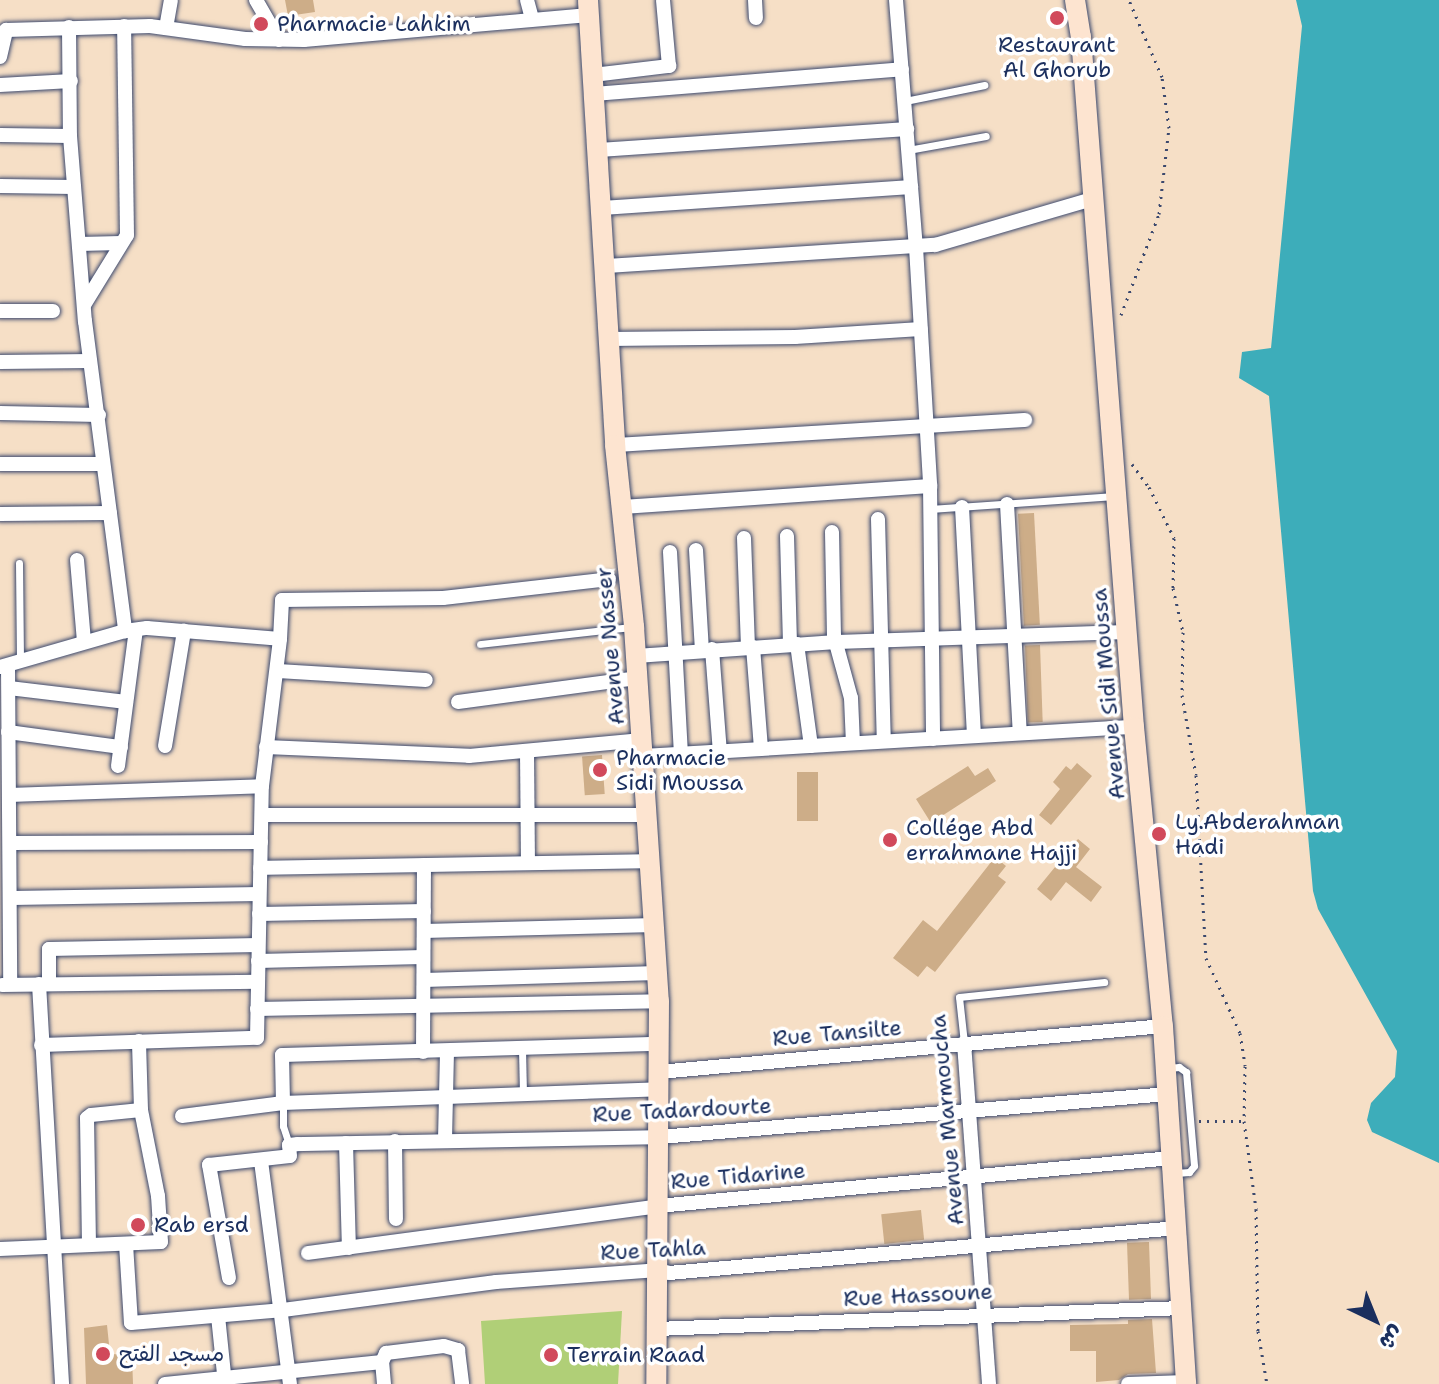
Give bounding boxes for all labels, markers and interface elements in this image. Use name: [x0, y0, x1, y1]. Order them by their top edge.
marker: Restaurant Al Ghorub: [1048, 9, 1066, 27]
place label: Pharmacie Lahkim: [277, 11, 471, 37]
marker: Pharmacie Lahkim: [252, 15, 270, 33]
place label: Restaurant Al Ghorub: [998, 31, 1116, 82]
street label: Avenue Nasser: [590, 566, 630, 726]
street label: Avenue Sidi Moussa: [1086, 587, 1130, 801]
place label: Pharmacie Sidi Moussa: [616, 744, 743, 796]
marker: Pharmacie Sidi Moussa: [591, 761, 609, 779]
place label: Ly.Abderahman Hadi: [1175, 808, 1340, 860]
place label: Collége Abd errahmane Hajji: [906, 814, 1077, 866]
marker: Ly.Abderahman Hadi: [1150, 825, 1168, 843]
marker: Collége Abd errahmane Hajji: [881, 831, 899, 849]
street label: Avenue Marmoucha: [925, 1013, 969, 1227]
street label: Rue Tansilte: [771, 1014, 903, 1052]
street label: Rue Tadardourte: [592, 1092, 772, 1128]
street label: Rue Tidarine: [670, 1157, 806, 1195]
place label: Rab ersd: [154, 1212, 249, 1238]
marker: Rab ersd: [129, 1216, 147, 1234]
street label: Rue Tahla: [600, 1234, 706, 1266]
street label: Rue Hassoune: [843, 1278, 993, 1312]
north arrow: [1335, 1280, 1415, 1360]
text: ش: [1373, 1319, 1410, 1357]
place label: مسجد الفتح: [119, 1341, 224, 1367]
place label: Terrain Raad: [567, 1342, 705, 1368]
marker: مسجد الفتح: [94, 1345, 112, 1363]
marker: Terrain Raad: [542, 1346, 560, 1364]

